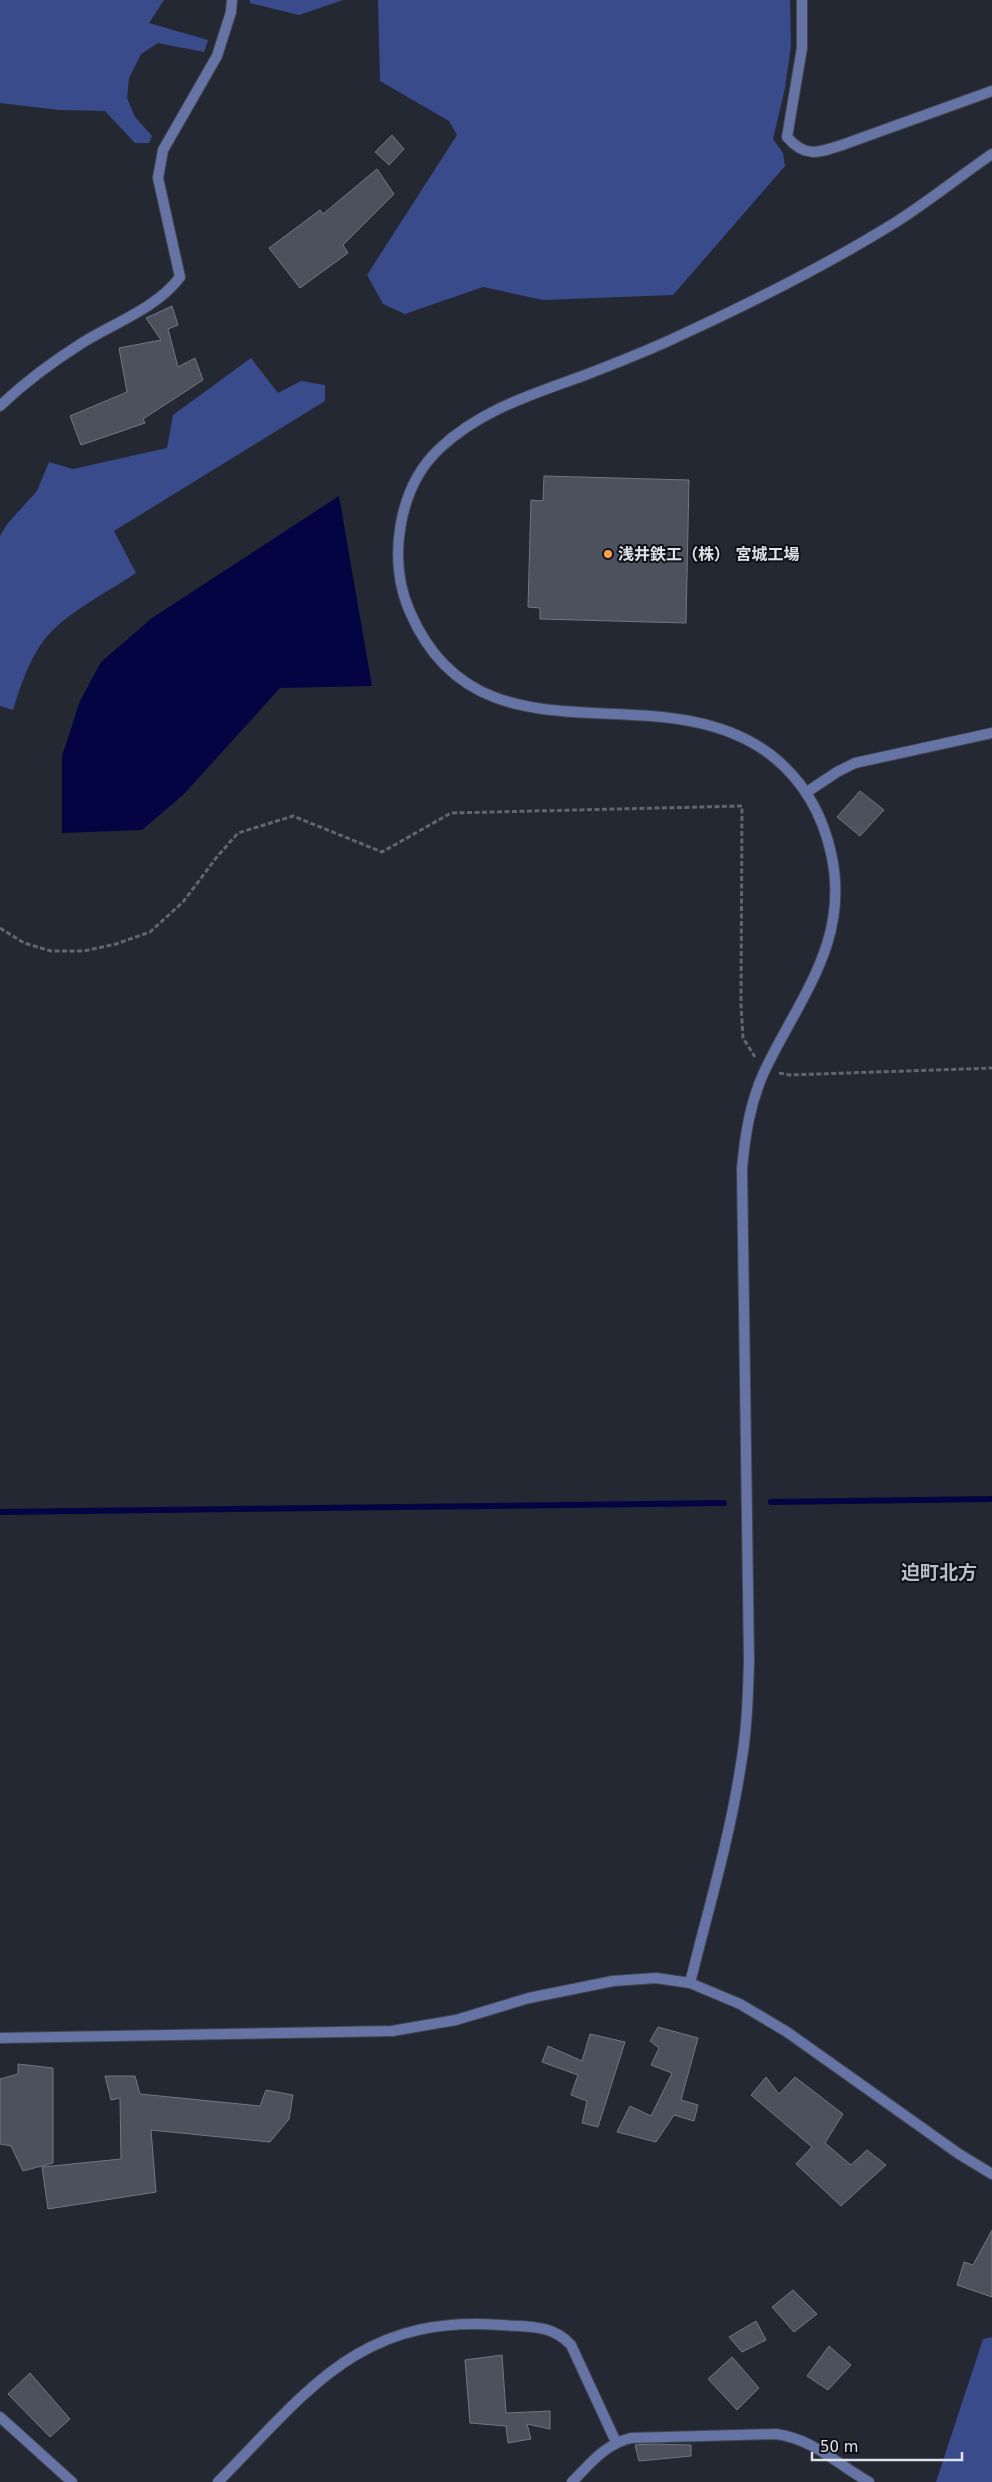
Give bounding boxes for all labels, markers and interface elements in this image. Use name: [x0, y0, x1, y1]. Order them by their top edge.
place label: 浅井鉄工（株） 宮城工場: [618, 545, 800, 564]
marker: 浅井鉄工（株） 宮城工場: [602, 548, 614, 560]
district label: 迫町北方: [901, 1561, 977, 1583]
scale bar: [812, 2430, 962, 2462]
text: 50 m: [820, 2438, 858, 2456]

